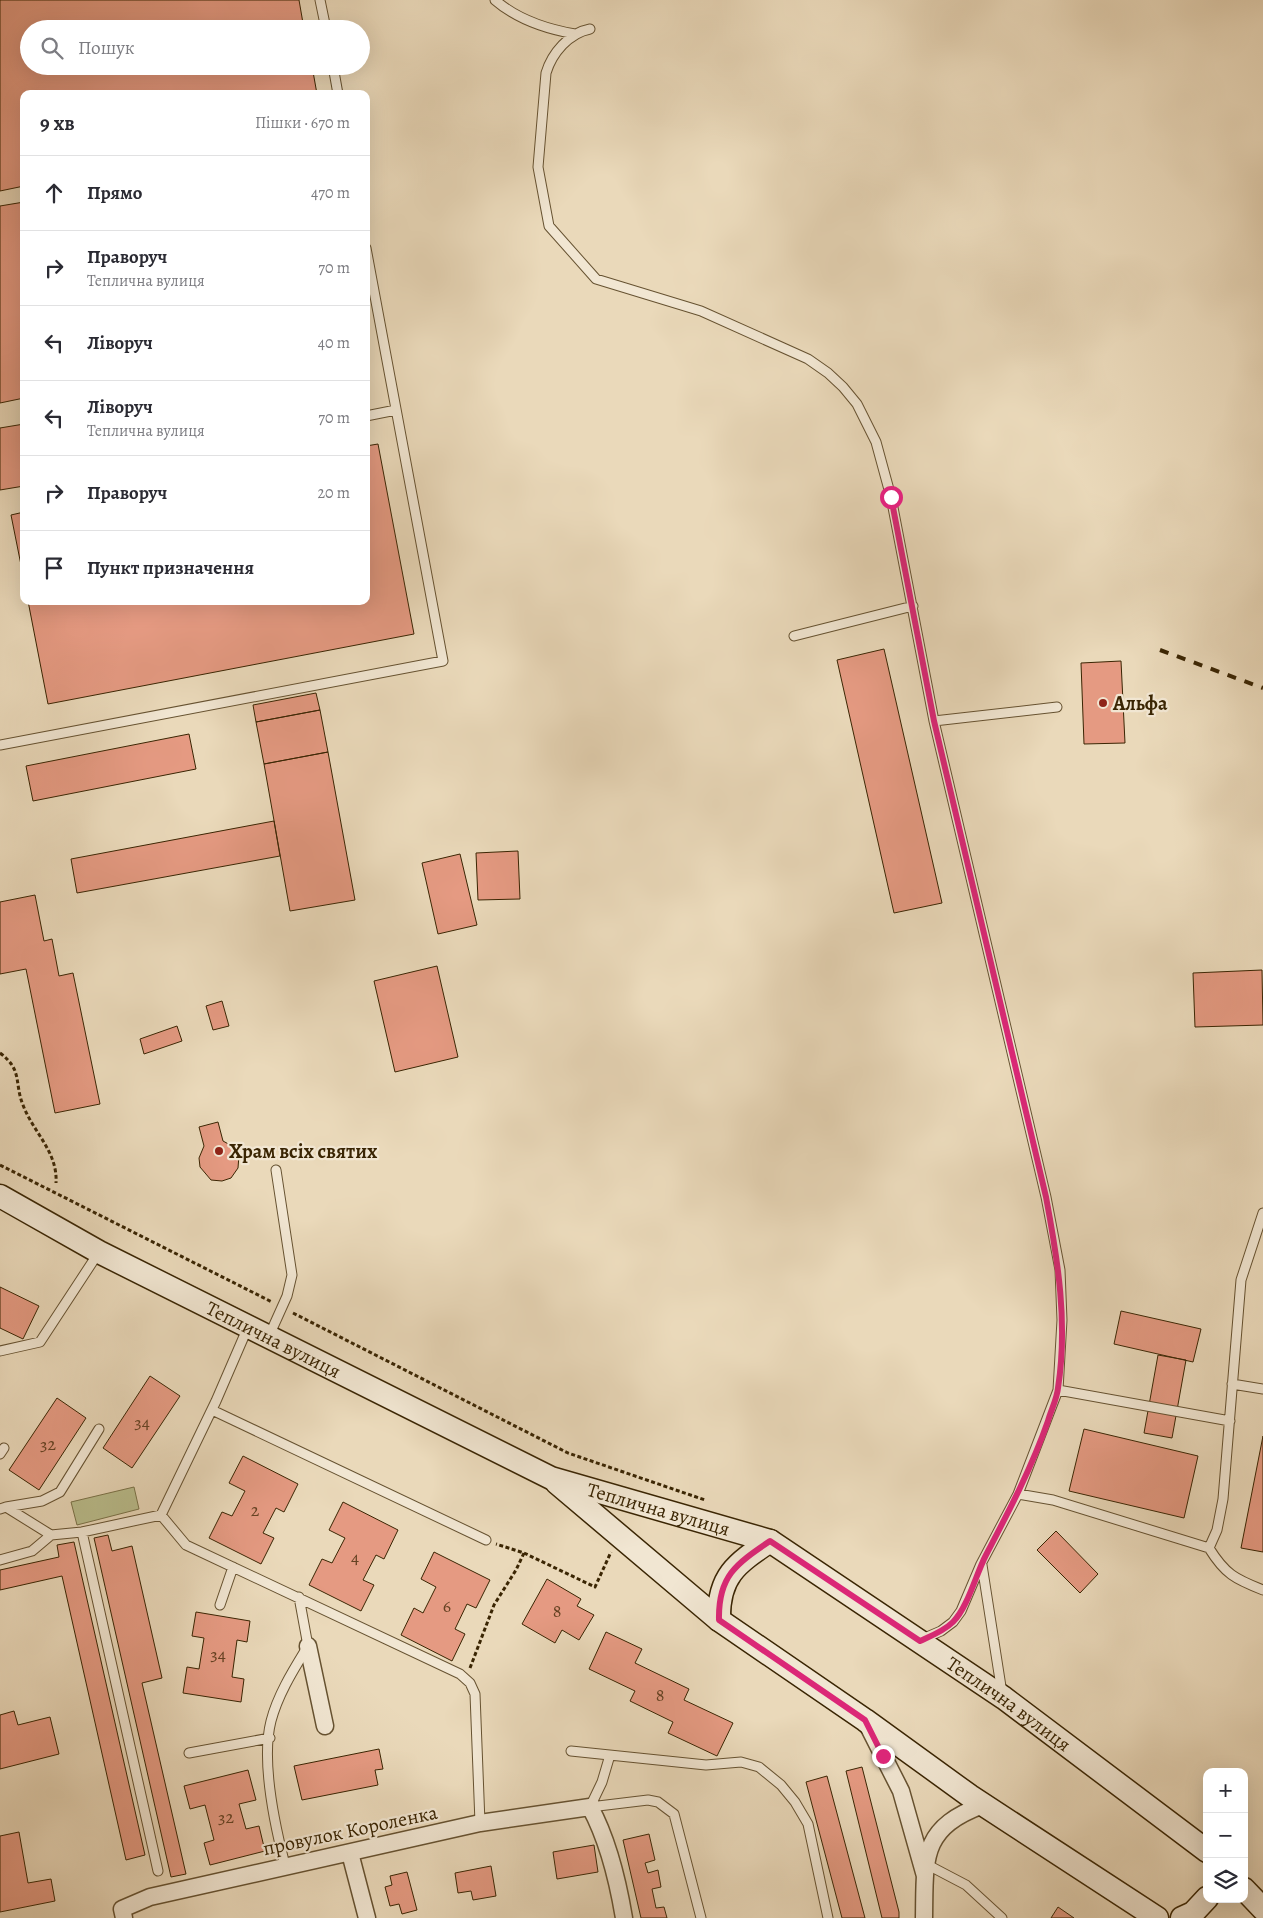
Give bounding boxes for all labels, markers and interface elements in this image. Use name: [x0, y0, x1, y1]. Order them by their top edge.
search box: [20, 20, 370, 75]
icon: search: [38, 34, 66, 62]
text: Пошук: [78, 35, 135, 61]
text: 9 хв: [40, 109, 75, 137]
text: Пішки · 670 m: [255, 112, 350, 134]
icon: ahead: [40, 179, 68, 207]
text: Прямо: [87, 180, 142, 206]
text: 470 m: [311, 182, 350, 204]
text: Праворуч: [87, 244, 167, 270]
icon: right: [40, 254, 68, 282]
text: 70 m: [318, 257, 350, 279]
text: Теплична вулиця: [87, 270, 205, 292]
icon: left: [40, 329, 68, 357]
text: Ліворуч: [87, 330, 153, 356]
text: 40 m: [318, 332, 350, 354]
text: Ліворуч: [87, 394, 153, 420]
icon: left: [40, 404, 68, 432]
text: 70 m: [318, 407, 350, 429]
text: Теплична вулиця: [87, 420, 205, 442]
icon: right: [40, 479, 68, 507]
text: Праворуч: [87, 480, 167, 506]
text: 20 m: [317, 482, 350, 504]
route start: [880, 486, 903, 509]
icon: arrive: [40, 554, 68, 582]
text: Пункт призначення: [87, 555, 254, 581]
place label: Альфа: [1112, 690, 1168, 717]
marker: Альфа: [1097, 697, 1109, 709]
place label: Храм всіх святих: [229, 1138, 378, 1165]
marker: Храм всіх святих: [213, 1145, 225, 1157]
street label: Теплична вулиця: [201, 1295, 345, 1385]
house number: 34: [134, 1410, 150, 1434]
house number: 32: [40, 1432, 56, 1456]
street label: Теплична вулиця: [584, 1476, 733, 1543]
house number: 2: [251, 1498, 260, 1522]
house number: 4: [351, 1545, 359, 1569]
house number: 6: [443, 1594, 451, 1618]
house number: 8: [553, 1599, 561, 1623]
house number: 34: [210, 1642, 226, 1666]
street label: Теплична вулиця: [941, 1650, 1076, 1758]
house number: 8: [656, 1683, 664, 1707]
route end: [872, 1745, 895, 1768]
map controls: [1203, 1768, 1248, 1903]
button: +: [1203, 1768, 1248, 1813]
street label: провулок Короленка: [260, 1799, 441, 1862]
house number: 32: [218, 1805, 234, 1829]
button: −: [1203, 1813, 1248, 1858]
button: layers: [1203, 1858, 1248, 1903]

